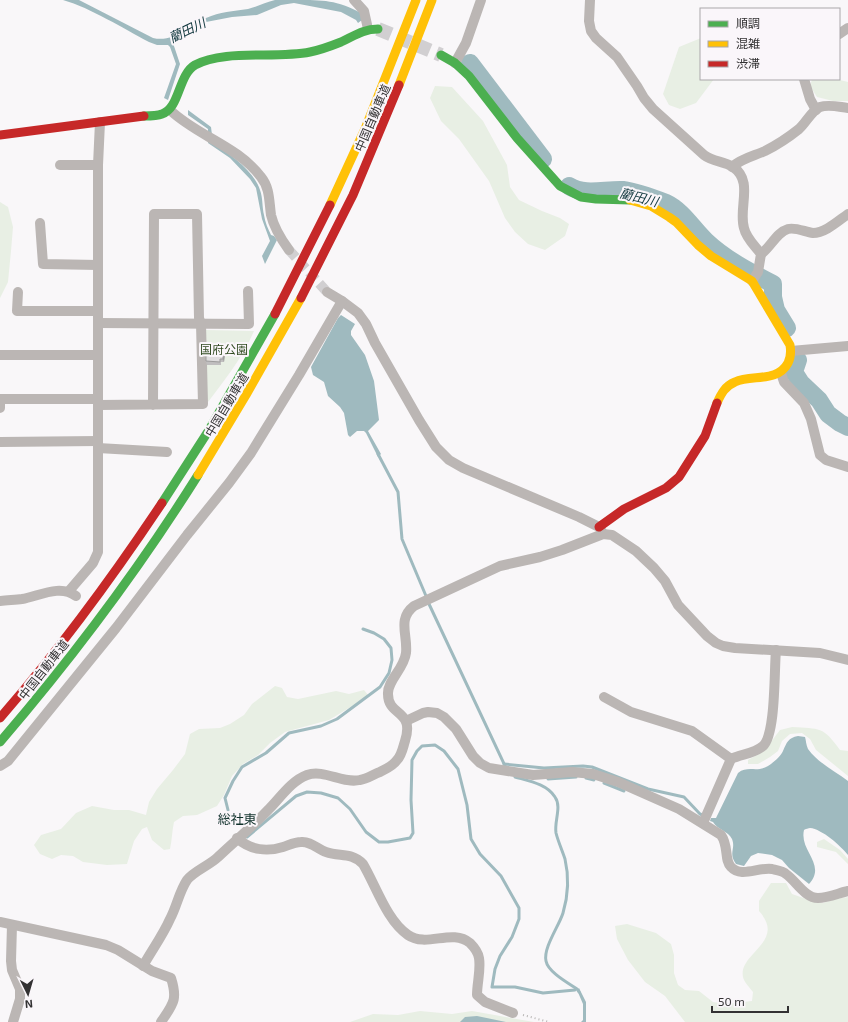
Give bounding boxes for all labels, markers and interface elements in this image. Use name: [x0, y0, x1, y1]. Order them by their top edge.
legend: [700, 8, 840, 80]
water label: 藺田川: [166, 13, 210, 46]
text: 順調: [736, 16, 760, 30]
text: 混雑: [736, 36, 760, 50]
text: 渋滞: [736, 56, 760, 70]
street label: 中国自動車道: [352, 82, 393, 153]
water label: 藺田川: [618, 185, 662, 210]
park label: 国府公園: [200, 342, 248, 356]
street label: 中国自動車道: [202, 370, 251, 439]
street label: 中国自動車道: [16, 637, 71, 702]
district label: 総社東: [217, 811, 257, 827]
north arrow: [8, 974, 48, 1014]
scale bar: [712, 988, 788, 1014]
text: 50 m: [718, 994, 745, 1008]
text: N: [24, 998, 33, 1011]

